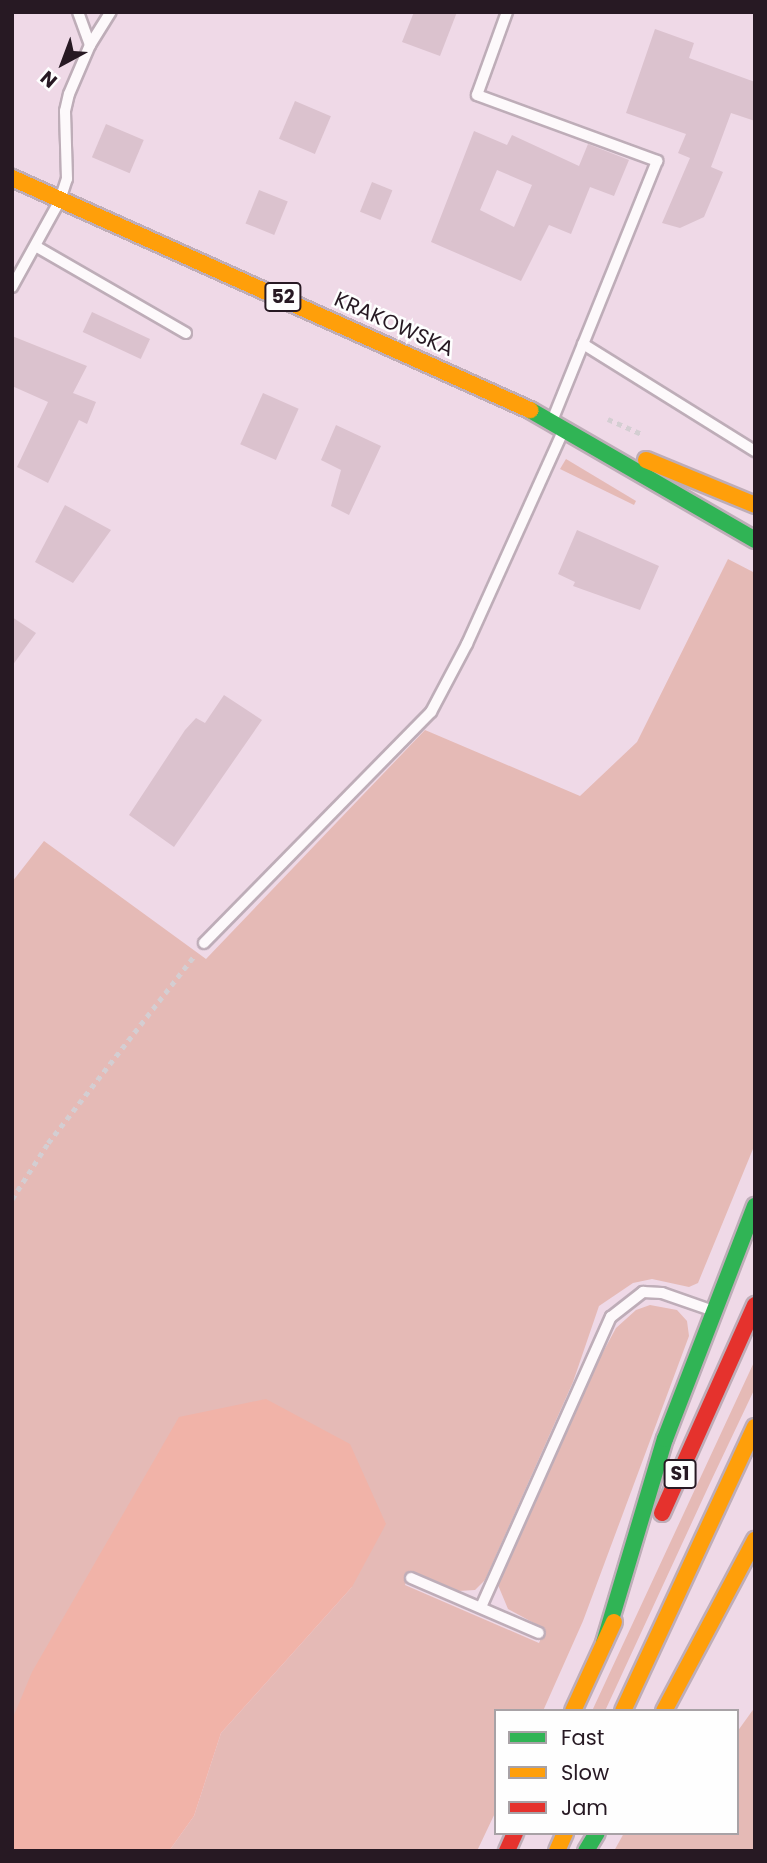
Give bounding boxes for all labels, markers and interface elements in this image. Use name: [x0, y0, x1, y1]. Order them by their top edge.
north arrow: [28, 28, 98, 98]
text: N: [35, 64, 63, 94]
road number: 52: [264, 282, 302, 312]
street label: KRAKOWSKA: [330, 286, 458, 362]
road number: S1: [662, 1458, 698, 1490]
legend: [494, 1709, 739, 1835]
text: Fast: [561, 1723, 604, 1752]
text: Slow: [561, 1758, 609, 1787]
text: Jam: [561, 1793, 608, 1822]

